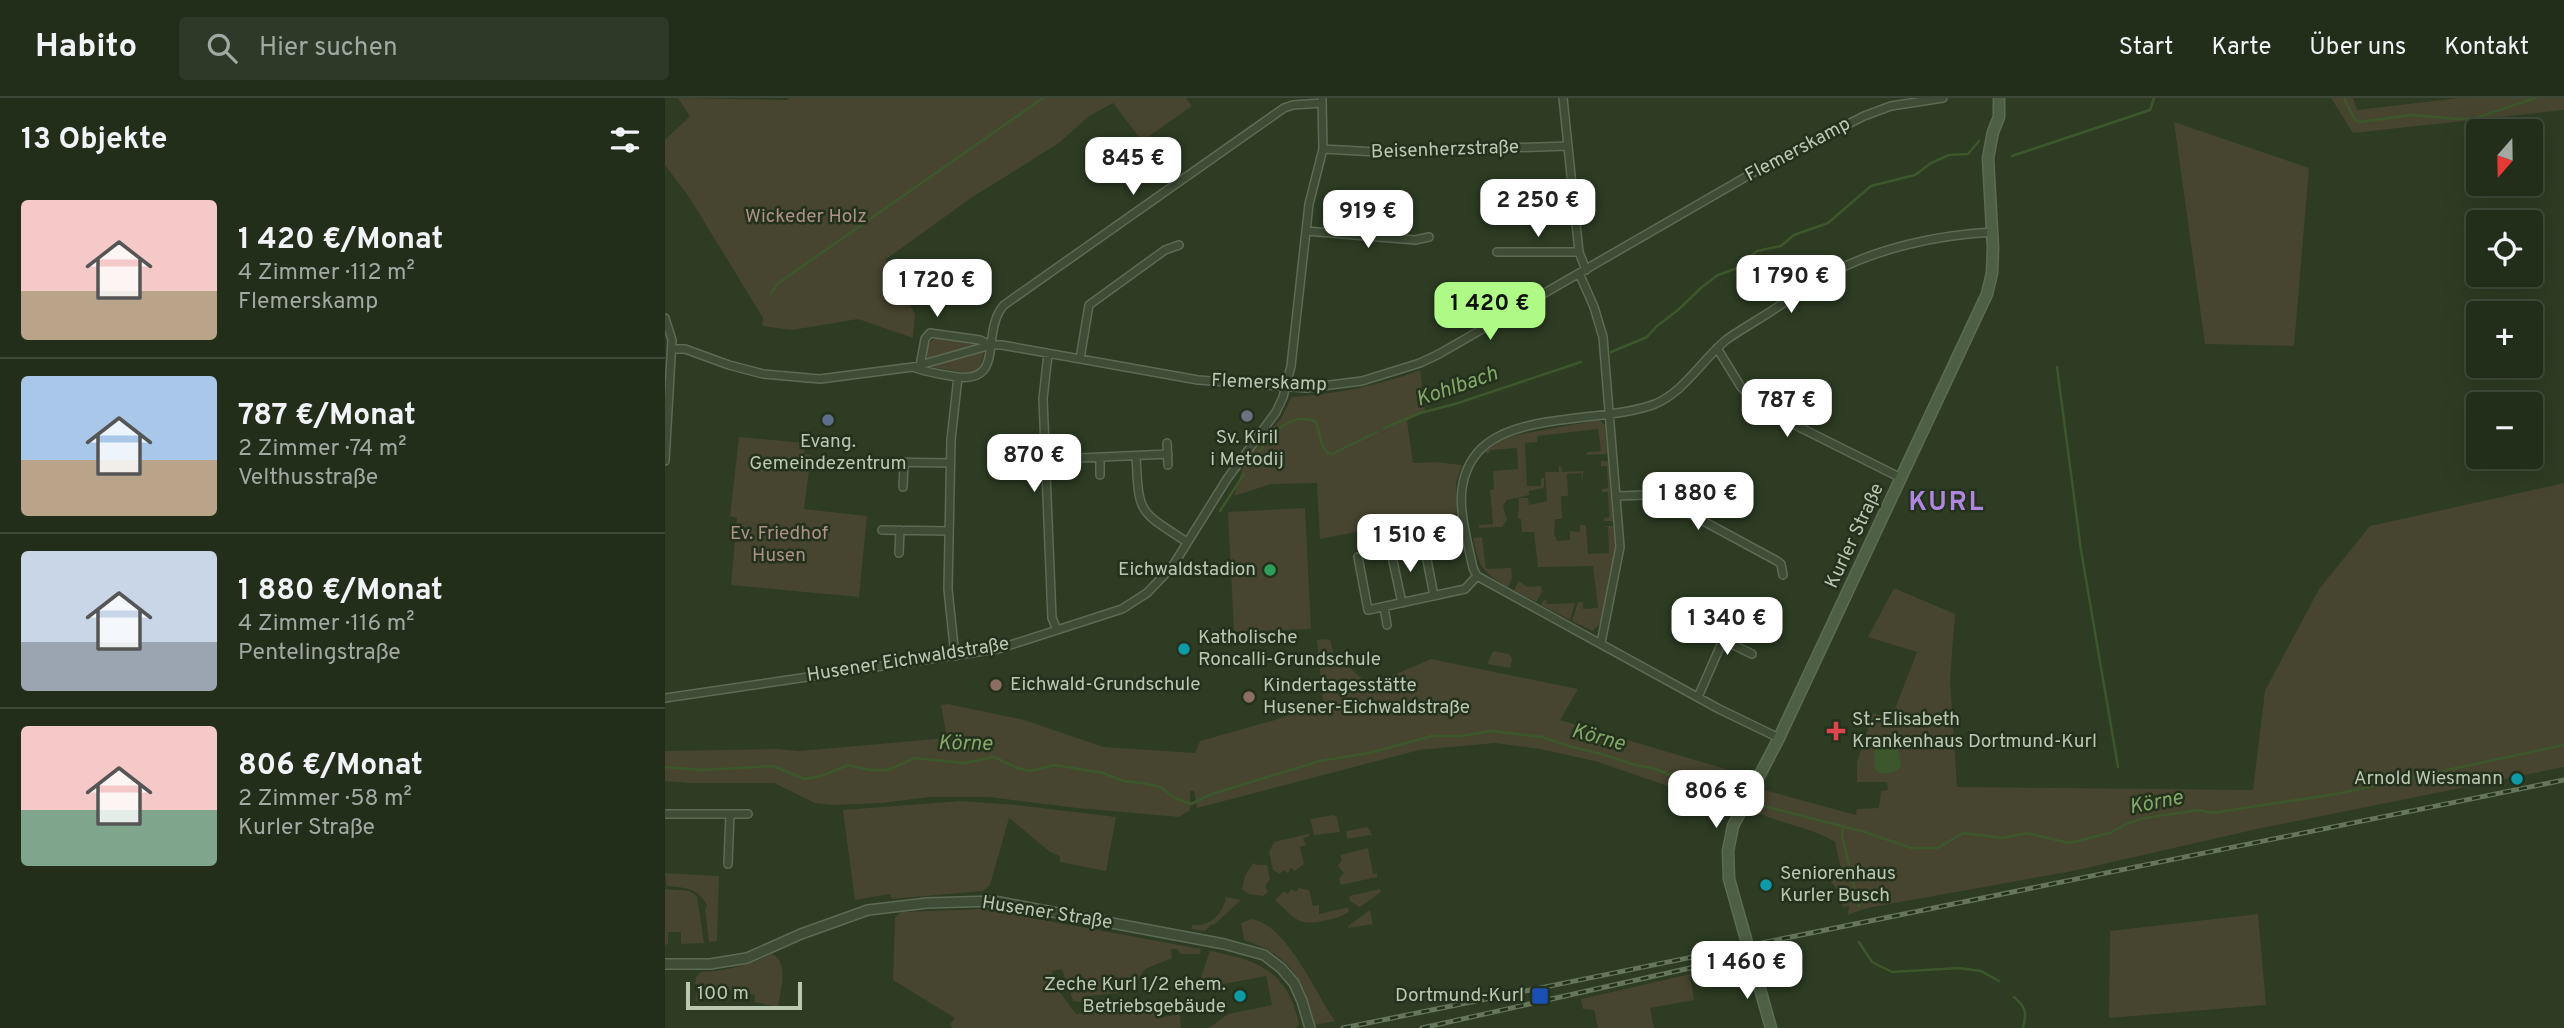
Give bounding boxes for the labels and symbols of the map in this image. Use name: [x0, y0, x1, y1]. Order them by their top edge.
street label: Flemerskamp: [1741, 112, 1855, 188]
north arrow: [2466, 119, 2543, 196]
street label: Beisenherzstraße: [1370, 135, 1520, 165]
pin: 845 €: [1084, 138, 1182, 197]
pin: 2 250 €: [1473, 180, 1603, 239]
pin: 919 €: [1319, 190, 1417, 250]
park label: Wickeder Holz: [745, 205, 867, 229]
pin: 1 790 €: [1726, 256, 1856, 315]
pin: 1 720 €: [872, 260, 1002, 319]
pin: 1 420 €: [1425, 282, 1555, 342]
water label: Kohlbach: [1413, 360, 1502, 414]
street label: Flemerskamp: [1211, 369, 1327, 397]
pin: 787 €: [1738, 380, 1836, 439]
marker: Sv. Kiril i Metodij: [1239, 408, 1255, 424]
marker: Evang. Gemeindezentrum: [820, 412, 836, 428]
place label: Sv. Kiril i Metodij: [1210, 426, 1284, 472]
place label: Evang. Gemeindezentrum: [749, 430, 907, 476]
pin: 870 €: [985, 434, 1083, 494]
pin: 1 880 €: [1633, 472, 1763, 532]
street label: Kurler Straße: [1820, 480, 1890, 592]
district label: KURL: [1909, 487, 1985, 520]
pin: 1 510 €: [1345, 514, 1475, 574]
park label: Ev. Friedhof Husen: [730, 522, 829, 568]
place label: Eichwaldstadion: [1118, 558, 1256, 582]
marker: Eichwaldstadion: [1262, 562, 1278, 578]
pin: 1 340 €: [1662, 598, 1792, 657]
place label: Katholische Roncalli-Grundschule: [1198, 626, 1381, 672]
street label: Husener Eichwaldstraße: [805, 632, 1011, 688]
marker: Katholische Roncalli-Grundschule: [1176, 641, 1192, 657]
place label: Eichwald-Grundschule: [1010, 673, 1200, 697]
place label: Kindertagesstätte Husener-Eichwaldstraße: [1263, 674, 1470, 720]
marker: Eichwald-Grundschule: [988, 677, 1004, 693]
marker: Kindertagesstätte Husener-Eichwaldstraße: [1241, 689, 1257, 705]
place label: St.-Elisabeth Krankenhaus Dortmund-Kurl: [1852, 708, 2097, 754]
water label: Körne: [1568, 718, 1629, 758]
marker: St.-Elisabeth Krankenhaus Dortmund-Kurl: [1826, 721, 1846, 741]
water label: Körne: [938, 730, 994, 758]
place label: Arnold Wiesmann: [2354, 767, 2503, 791]
pin: 806 €: [1667, 770, 1765, 830]
marker: Arnold Wiesmann: [2509, 771, 2525, 787]
water label: Körne: [2127, 784, 2186, 821]
place label: Seniorenhaus Kurler Busch: [1780, 862, 1896, 908]
marker: Seniorenhaus Kurler Busch: [1758, 877, 1774, 893]
street label: Husener Straße: [980, 891, 1114, 935]
pin: 1 460 €: [1682, 942, 1812, 1001]
place label: Zeche Kurl 1/2 ehem. Betriebsgebäude: [1044, 973, 1226, 1019]
scale bar: [686, 979, 801, 1011]
place label: Dortmund-Kurl: [1395, 984, 1524, 1008]
marker: Dortmund-Kurl: [1530, 986, 1550, 1006]
marker: Zeche Kurl 1/2 ehem. Betriebsgebäude: [1232, 988, 1248, 1004]

